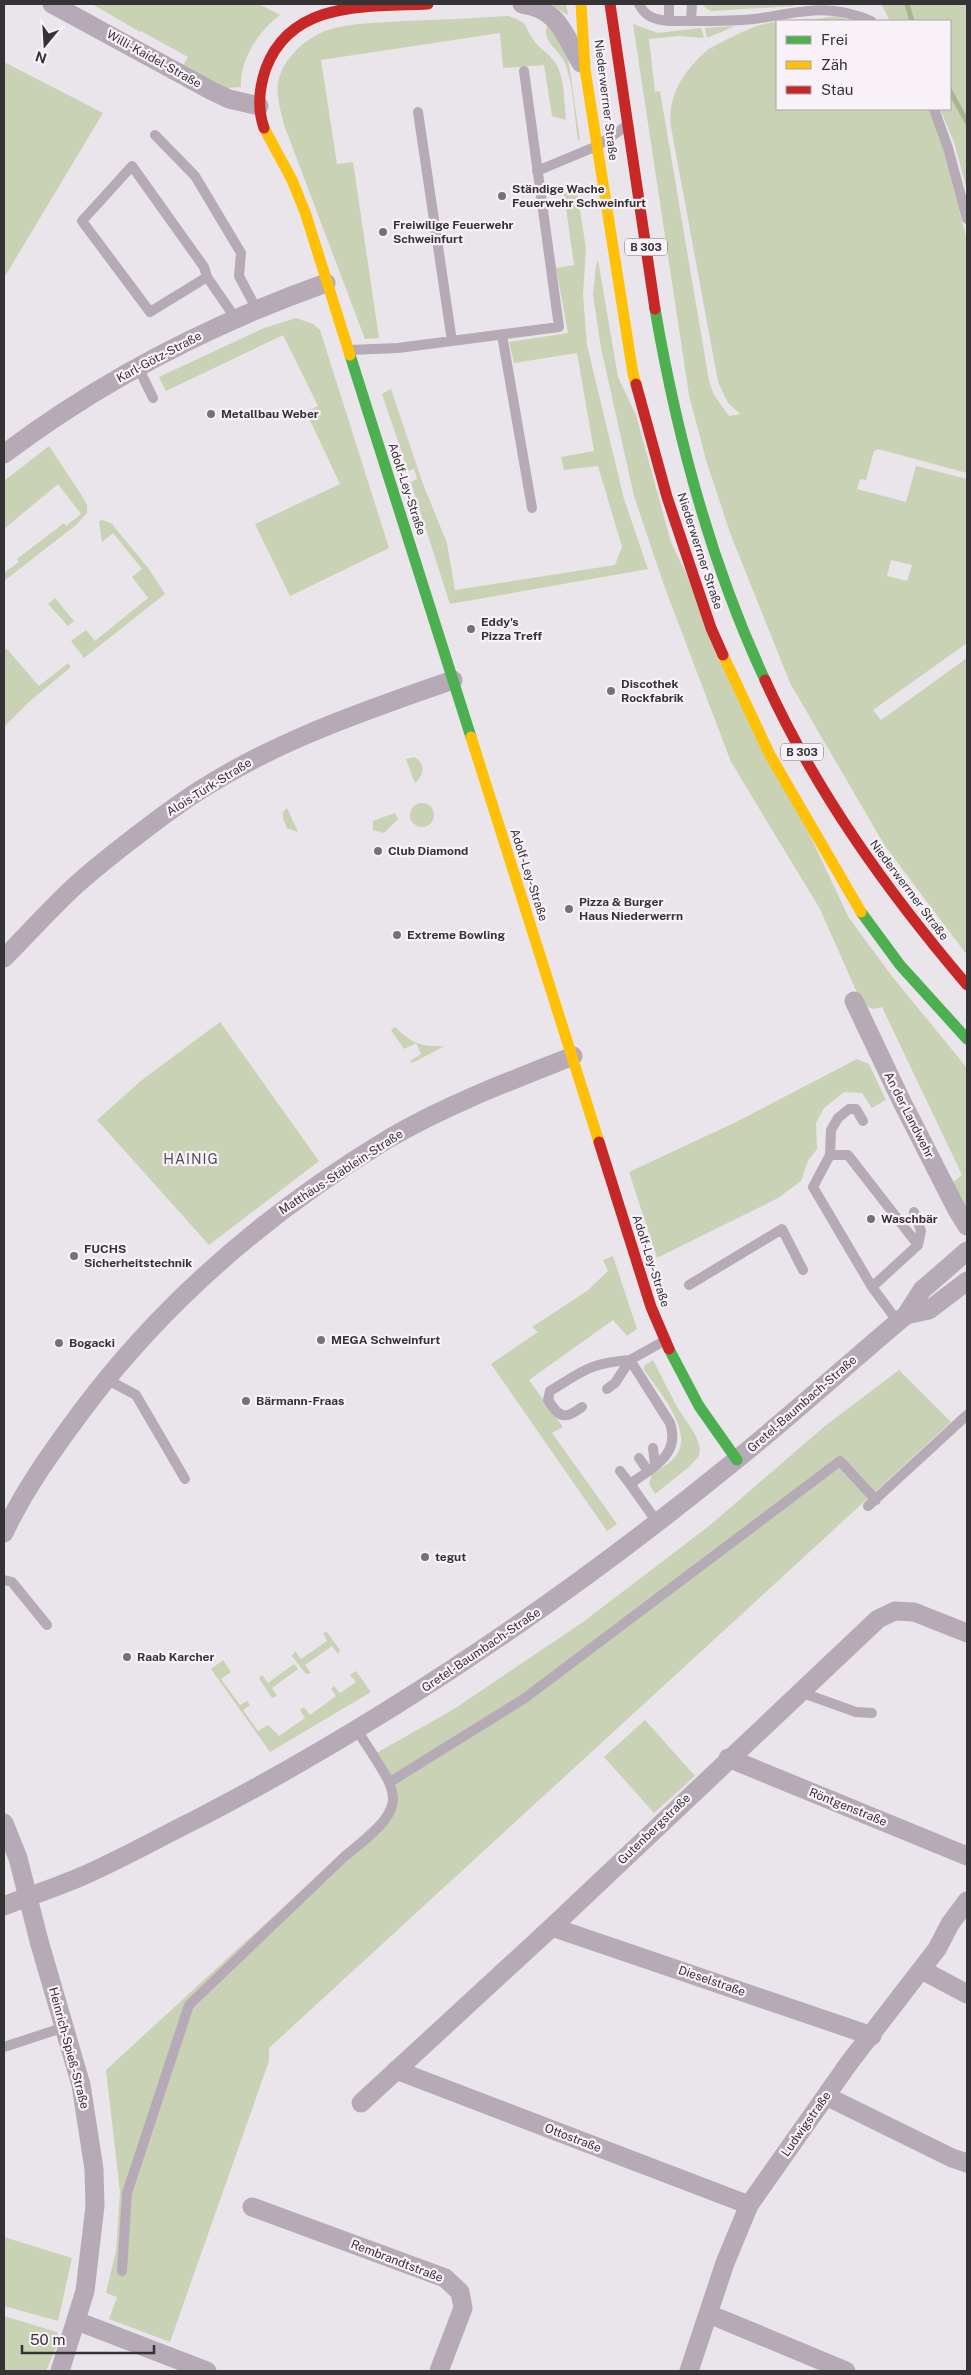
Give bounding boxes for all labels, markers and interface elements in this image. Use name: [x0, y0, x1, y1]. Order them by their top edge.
north arrow: [20, 20, 70, 70]
legend: [776, 20, 951, 110]
street label: Willi-Kaidel-Straße: [104, 27, 204, 91]
text: Frei: [821, 31, 848, 48]
street label: Niederwerrner Straße: [592, 39, 620, 162]
text: N: [33, 48, 49, 67]
text: Zäh: [821, 56, 848, 73]
text: Stau: [821, 81, 854, 98]
place label: Ständige Wache Feuerwehr Schweinfurt: [512, 182, 646, 210]
marker: Ständige Wache Feuerwehr Schweinfurt: [496, 190, 508, 202]
place label: Freiwilige Feuerwehr Schweinfurt: [393, 218, 514, 246]
marker: Freiwilige Feuerwehr Schweinfurt: [377, 226, 389, 238]
road number: B 303: [625, 238, 667, 256]
street label: Karl-Götz-Straße: [114, 329, 204, 385]
place label: Metallbau Weber: [221, 407, 319, 421]
marker: Metallbau Weber: [205, 408, 217, 420]
street label: Adolf-Ley-Straße: [385, 441, 429, 537]
street label: Niederwerrner Straße: [675, 491, 726, 611]
place label: Eddy's Pizza Treff: [481, 615, 542, 643]
marker: Eddy's Pizza Treff: [465, 623, 477, 635]
place label: Discothek Rockfabrik: [621, 677, 684, 705]
marker: Discothek Rockfabrik: [605, 685, 617, 697]
road number: B 303: [781, 744, 823, 760]
street label: Alois-Türk-Straße: [164, 755, 254, 819]
street label: Adolf-Ley-Straße: [507, 827, 551, 923]
street label: Niederwerrner Straße: [867, 837, 951, 943]
place label: Club Diamond: [388, 844, 468, 858]
marker: Club Diamond: [372, 845, 384, 857]
place label: Pizza & Burger Haus Niederwerrn: [579, 895, 683, 923]
marker: Pizza & Burger Haus Niederwerrn: [563, 903, 575, 915]
place label: Extreme Bowling: [407, 928, 505, 942]
marker: Extreme Bowling: [391, 929, 403, 941]
street label: An der Landwehr: [881, 1070, 937, 1161]
street label: Matthäus-Stäblein-Straße: [276, 1127, 406, 1217]
district label: HAINIG: [163, 1151, 219, 1167]
place label: Waschbär: [881, 1212, 938, 1226]
street label: Adolf-Ley-Straße: [629, 1213, 673, 1309]
marker: Waschbär: [865, 1213, 877, 1225]
place label: FUCHS Sicherheitstechnik: [84, 1242, 192, 1270]
marker: FUCHS Sicherheitstechnik: [68, 1250, 80, 1262]
place label: MEGA Schweinfurt: [331, 1333, 440, 1347]
marker: MEGA Schweinfurt: [315, 1334, 327, 1346]
place label: Bogacki: [69, 1336, 115, 1350]
marker: Bogacki: [53, 1337, 65, 1349]
street label: Gretel-Baumbach-Straße: [745, 1353, 860, 1455]
place label: Bärmann-Fraas: [256, 1394, 344, 1408]
marker: Bärmann-Fraas: [240, 1395, 252, 1407]
place label: tegut: [435, 1550, 466, 1564]
marker: tegut: [419, 1551, 431, 1563]
street label: Gretel-Baumbach-Straße: [419, 1605, 543, 1695]
place label: Raab Karcher: [137, 1650, 215, 1664]
marker: Raab Karcher: [121, 1651, 133, 1663]
street label: Röntgenstraße: [807, 1785, 889, 1829]
street label: Gutenbergstraße: [615, 1791, 693, 1867]
street label: Dieselstraße: [677, 1963, 748, 1999]
street label: Heinrich-Spieß-Straße: [46, 1986, 92, 2111]
street label: Ludwigstraße: [778, 2089, 834, 2159]
street label: Ottostraße: [543, 2121, 604, 2155]
street label: Rembrandtstraße: [349, 2237, 445, 2285]
scale bar: [22, 2322, 155, 2354]
text: 50 m: [30, 2331, 65, 2348]

